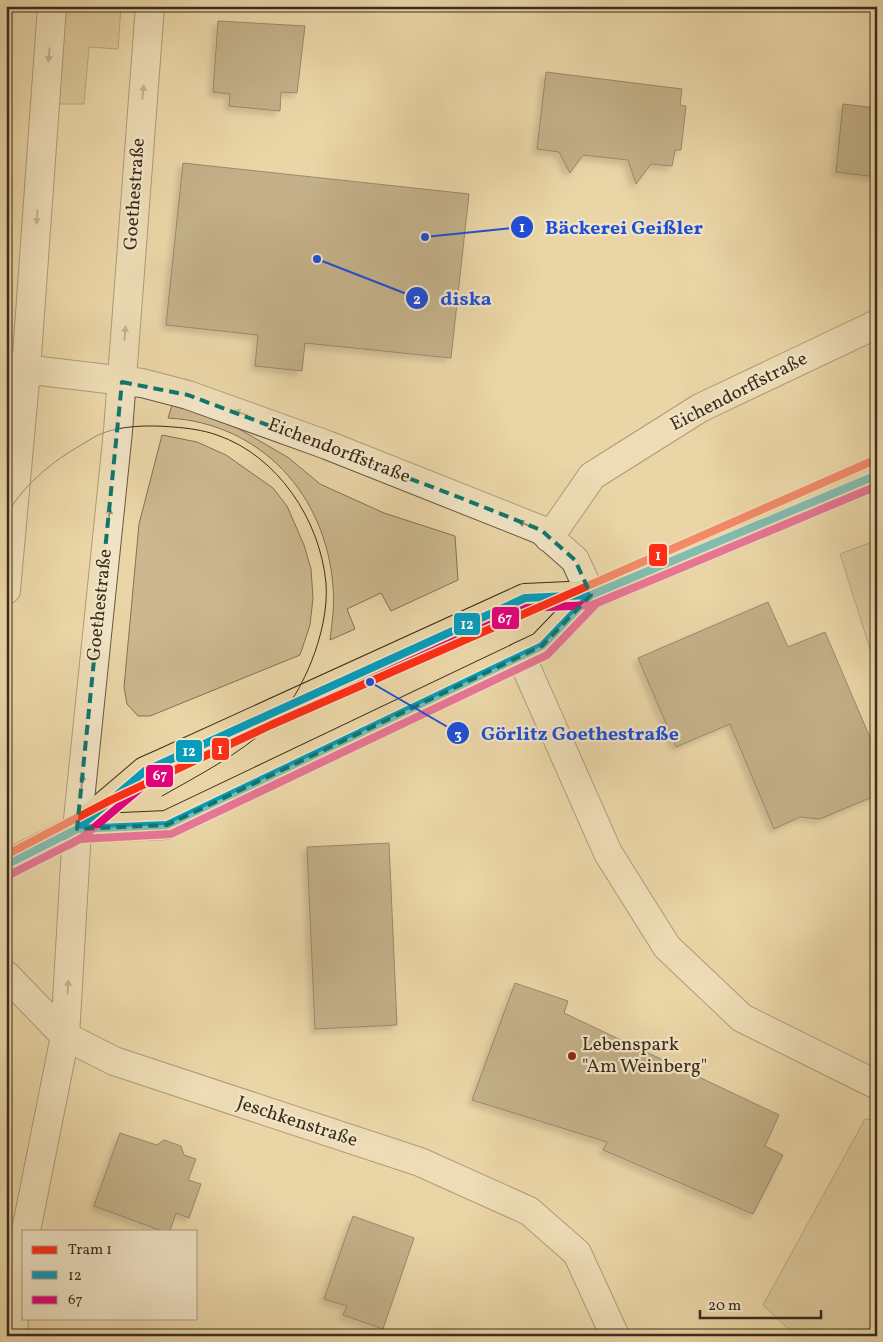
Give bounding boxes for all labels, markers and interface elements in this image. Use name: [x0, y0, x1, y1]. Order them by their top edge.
one-way arrow: [45, 47, 53, 63]
one-way arrow: [139, 84, 147, 100]
street label: Goethestraße: [118, 137, 152, 251]
one-way arrow: [33, 209, 41, 225]
callout: Bäckerei Geißler: [510, 209, 713, 244]
text: Bäckerei Geißler: [545, 215, 703, 243]
text: 1: [519, 218, 525, 239]
callout: diska: [405, 281, 501, 316]
text: diska: [440, 286, 492, 314]
text: 2: [413, 290, 421, 311]
one-way arrow: [122, 325, 130, 341]
street label: Eichendorffstraße: [666, 346, 812, 438]
one-way arrow: [233, 409, 248, 416]
street label: Eichendorffstraße: [264, 412, 414, 490]
one-way arrow: [105, 506, 113, 522]
one-way arrow: [517, 520, 532, 528]
line badge: 1: [648, 543, 668, 567]
text: 1: [655, 547, 661, 566]
street label: Goethestraße: [81, 548, 119, 662]
line badge: 67: [491, 606, 520, 630]
text: 67: [498, 610, 512, 629]
line badge: 12: [453, 612, 481, 636]
text: 12: [461, 616, 473, 635]
callout: Görlitz Goethestraße: [446, 716, 689, 751]
text: Görlitz Goethestraße: [481, 721, 679, 749]
text: 3: [454, 725, 462, 746]
line badge: 1: [211, 737, 230, 761]
line badge: 12: [175, 739, 203, 763]
text: 1: [217, 741, 223, 760]
text: 12: [183, 743, 195, 762]
line badge: 67: [145, 764, 174, 788]
text: 67: [153, 767, 167, 786]
one-way arrow: [78, 772, 86, 788]
one-way arrow: [64, 979, 72, 995]
place label: Lebenspark "Am Weinberg": [582, 1032, 707, 1080]
marker: Lebenspark "Am Weinberg": [566, 1050, 578, 1062]
street label: Jeschkenstraße: [233, 1090, 361, 1154]
legend: [22, 1230, 198, 1320]
text: Tram 1: [68, 1240, 112, 1261]
text: 12: [68, 1266, 82, 1287]
scale bar: [700, 1287, 822, 1319]
text: 67: [68, 1290, 83, 1311]
text: 20 m: [708, 1296, 741, 1317]

